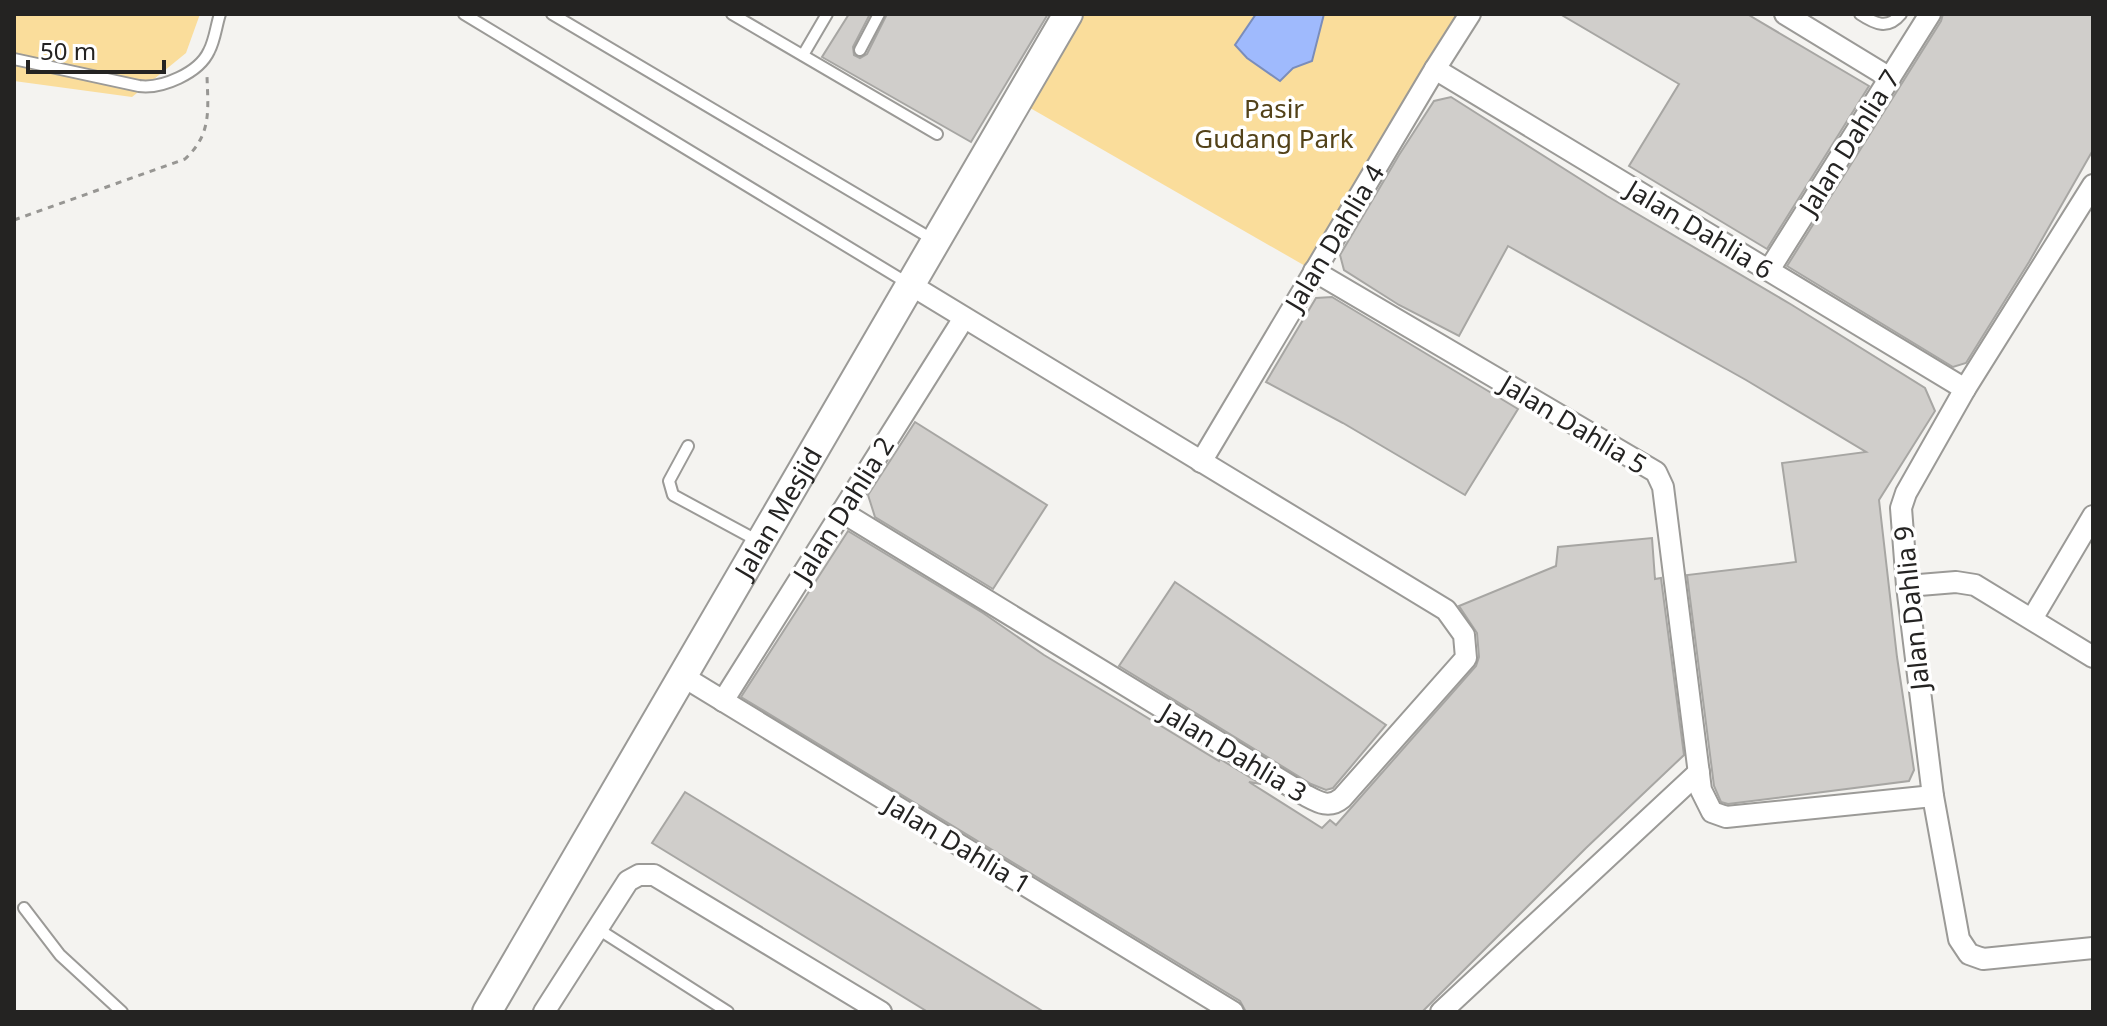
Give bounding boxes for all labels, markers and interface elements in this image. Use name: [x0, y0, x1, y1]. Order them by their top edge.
scale bar: [28, 24, 164, 74]
text: 50 m: [40, 34, 96, 67]
street label: Jalan Dahlia 7: [1788, 62, 1908, 224]
park label: Pasir Gudang Park: [1194, 90, 1354, 156]
street label: Jalan Dahlia 4: [1275, 157, 1392, 320]
street label: Jalan Dahlia 6: [1617, 170, 1780, 287]
street label: Jalan Dahlia 5: [1491, 365, 1654, 482]
street label: Jalan Dahlia 2: [782, 429, 902, 591]
street label: Jalan Mesjid: [724, 440, 830, 587]
street label: Jalan Dahlia 9: [1884, 524, 1938, 695]
street label: Jalan Dahlia 3: [1151, 693, 1314, 810]
street label: Jalan Dahlia 1: [875, 785, 1038, 902]

